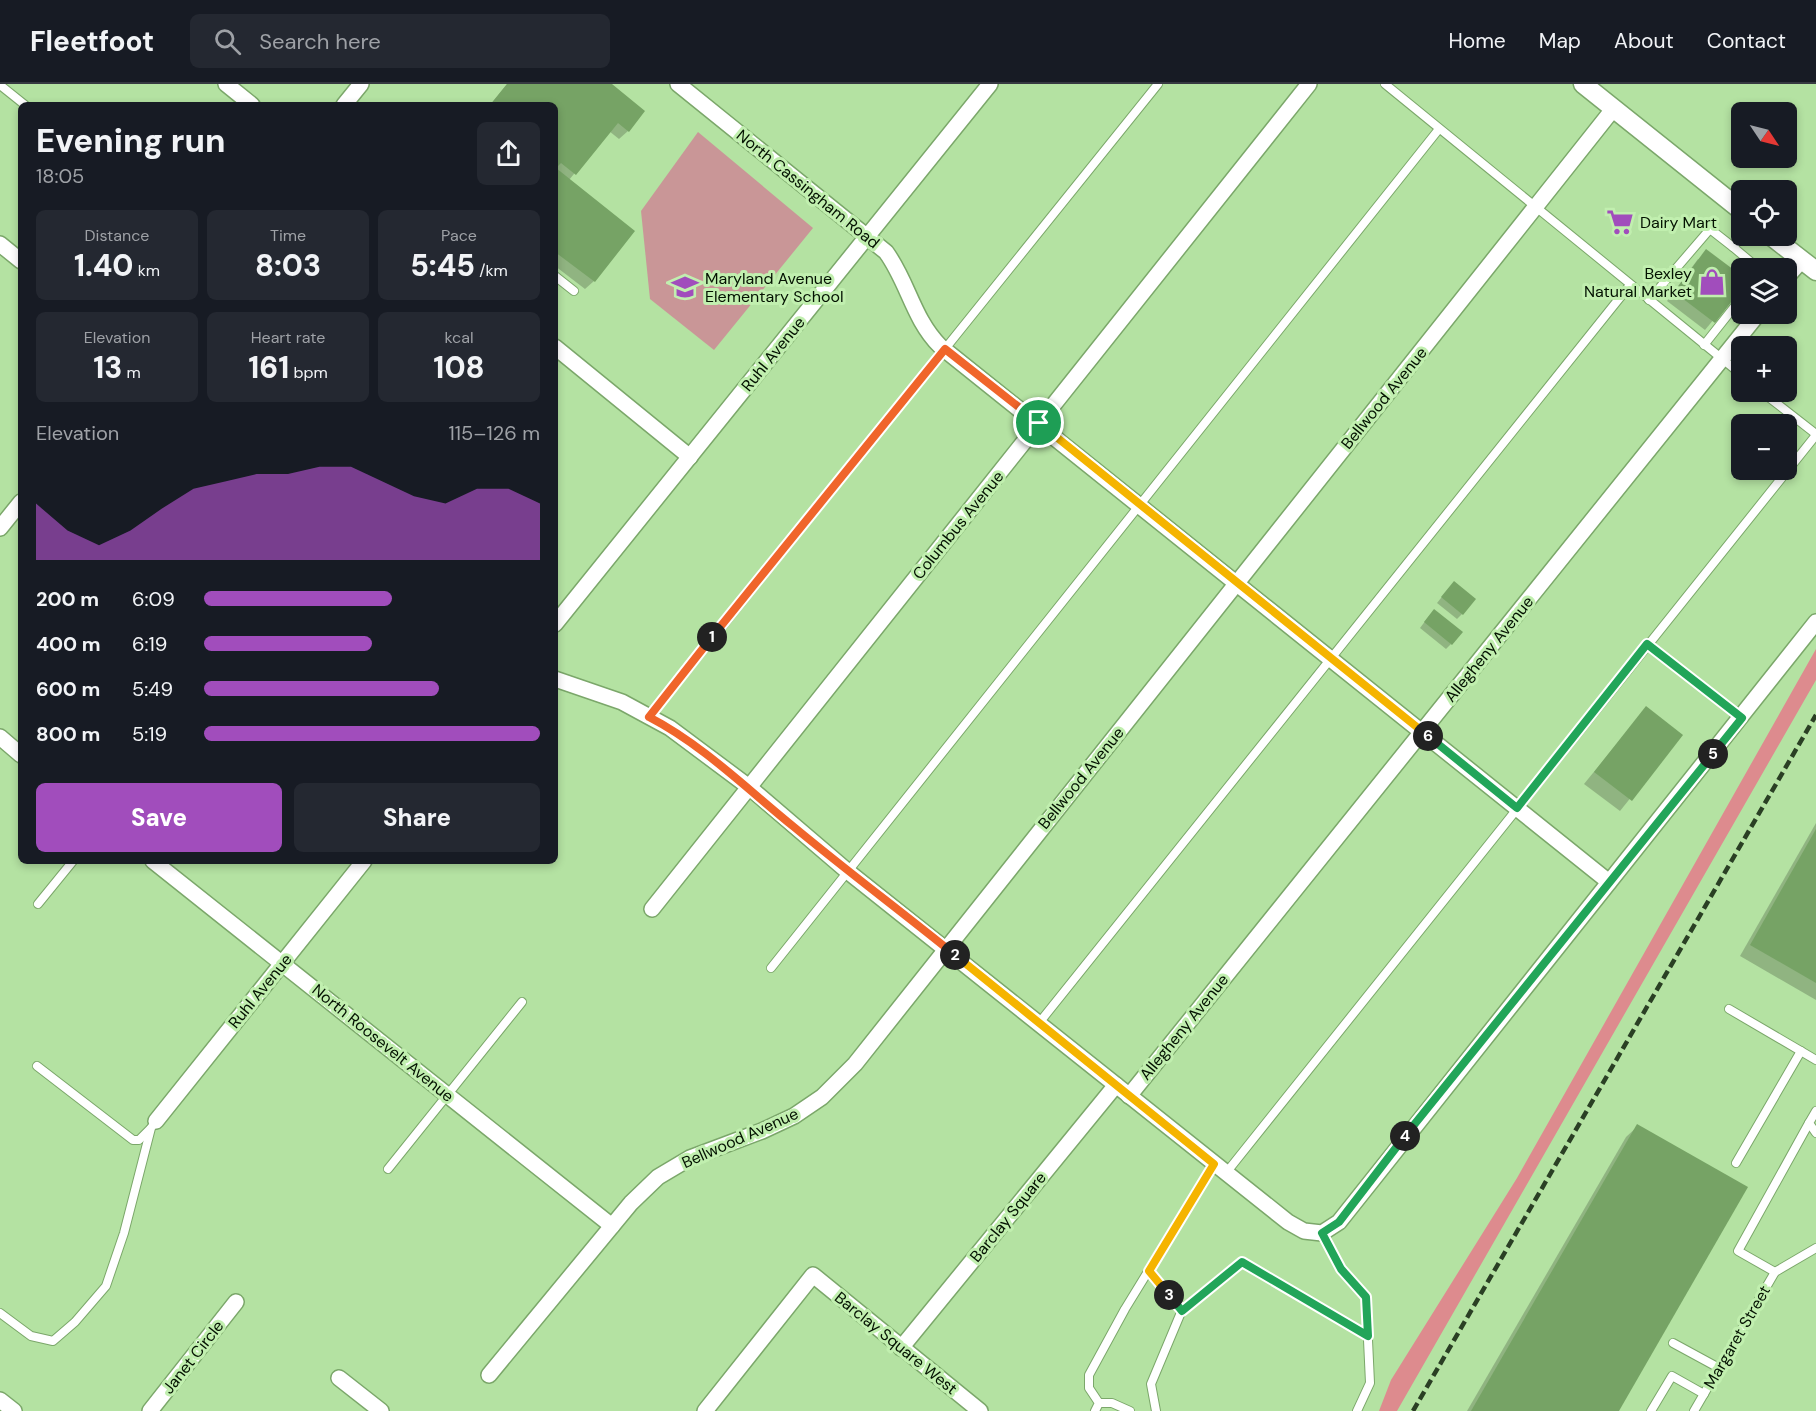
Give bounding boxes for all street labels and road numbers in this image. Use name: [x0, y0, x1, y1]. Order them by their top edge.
street label: North Cassingham Road: [732, 125, 884, 253]
street label: Ruhl Avenue: [736, 312, 810, 396]
street label: Bellwood Avenue: [1336, 343, 1432, 453]
street label: Columbus Avenue: [908, 466, 1008, 584]
street label: Allegheny Avenue: [1440, 592, 1538, 706]
street label: Bellwood Avenue: [1033, 723, 1129, 833]
street label: Ruhl Avenue: [223, 949, 297, 1033]
street label: Allegheny Avenue: [1135, 970, 1233, 1084]
street label: North Roosevelt Avenue: [308, 979, 458, 1107]
street label: Bellwood Avenue: [678, 1103, 802, 1173]
street label: Barclay Square: [965, 1168, 1051, 1266]
street label: Margaret Street: [1699, 1282, 1775, 1392]
street label: Barclay Square West: [830, 1287, 962, 1399]
street label: Janet Circle: [158, 1316, 228, 1398]

